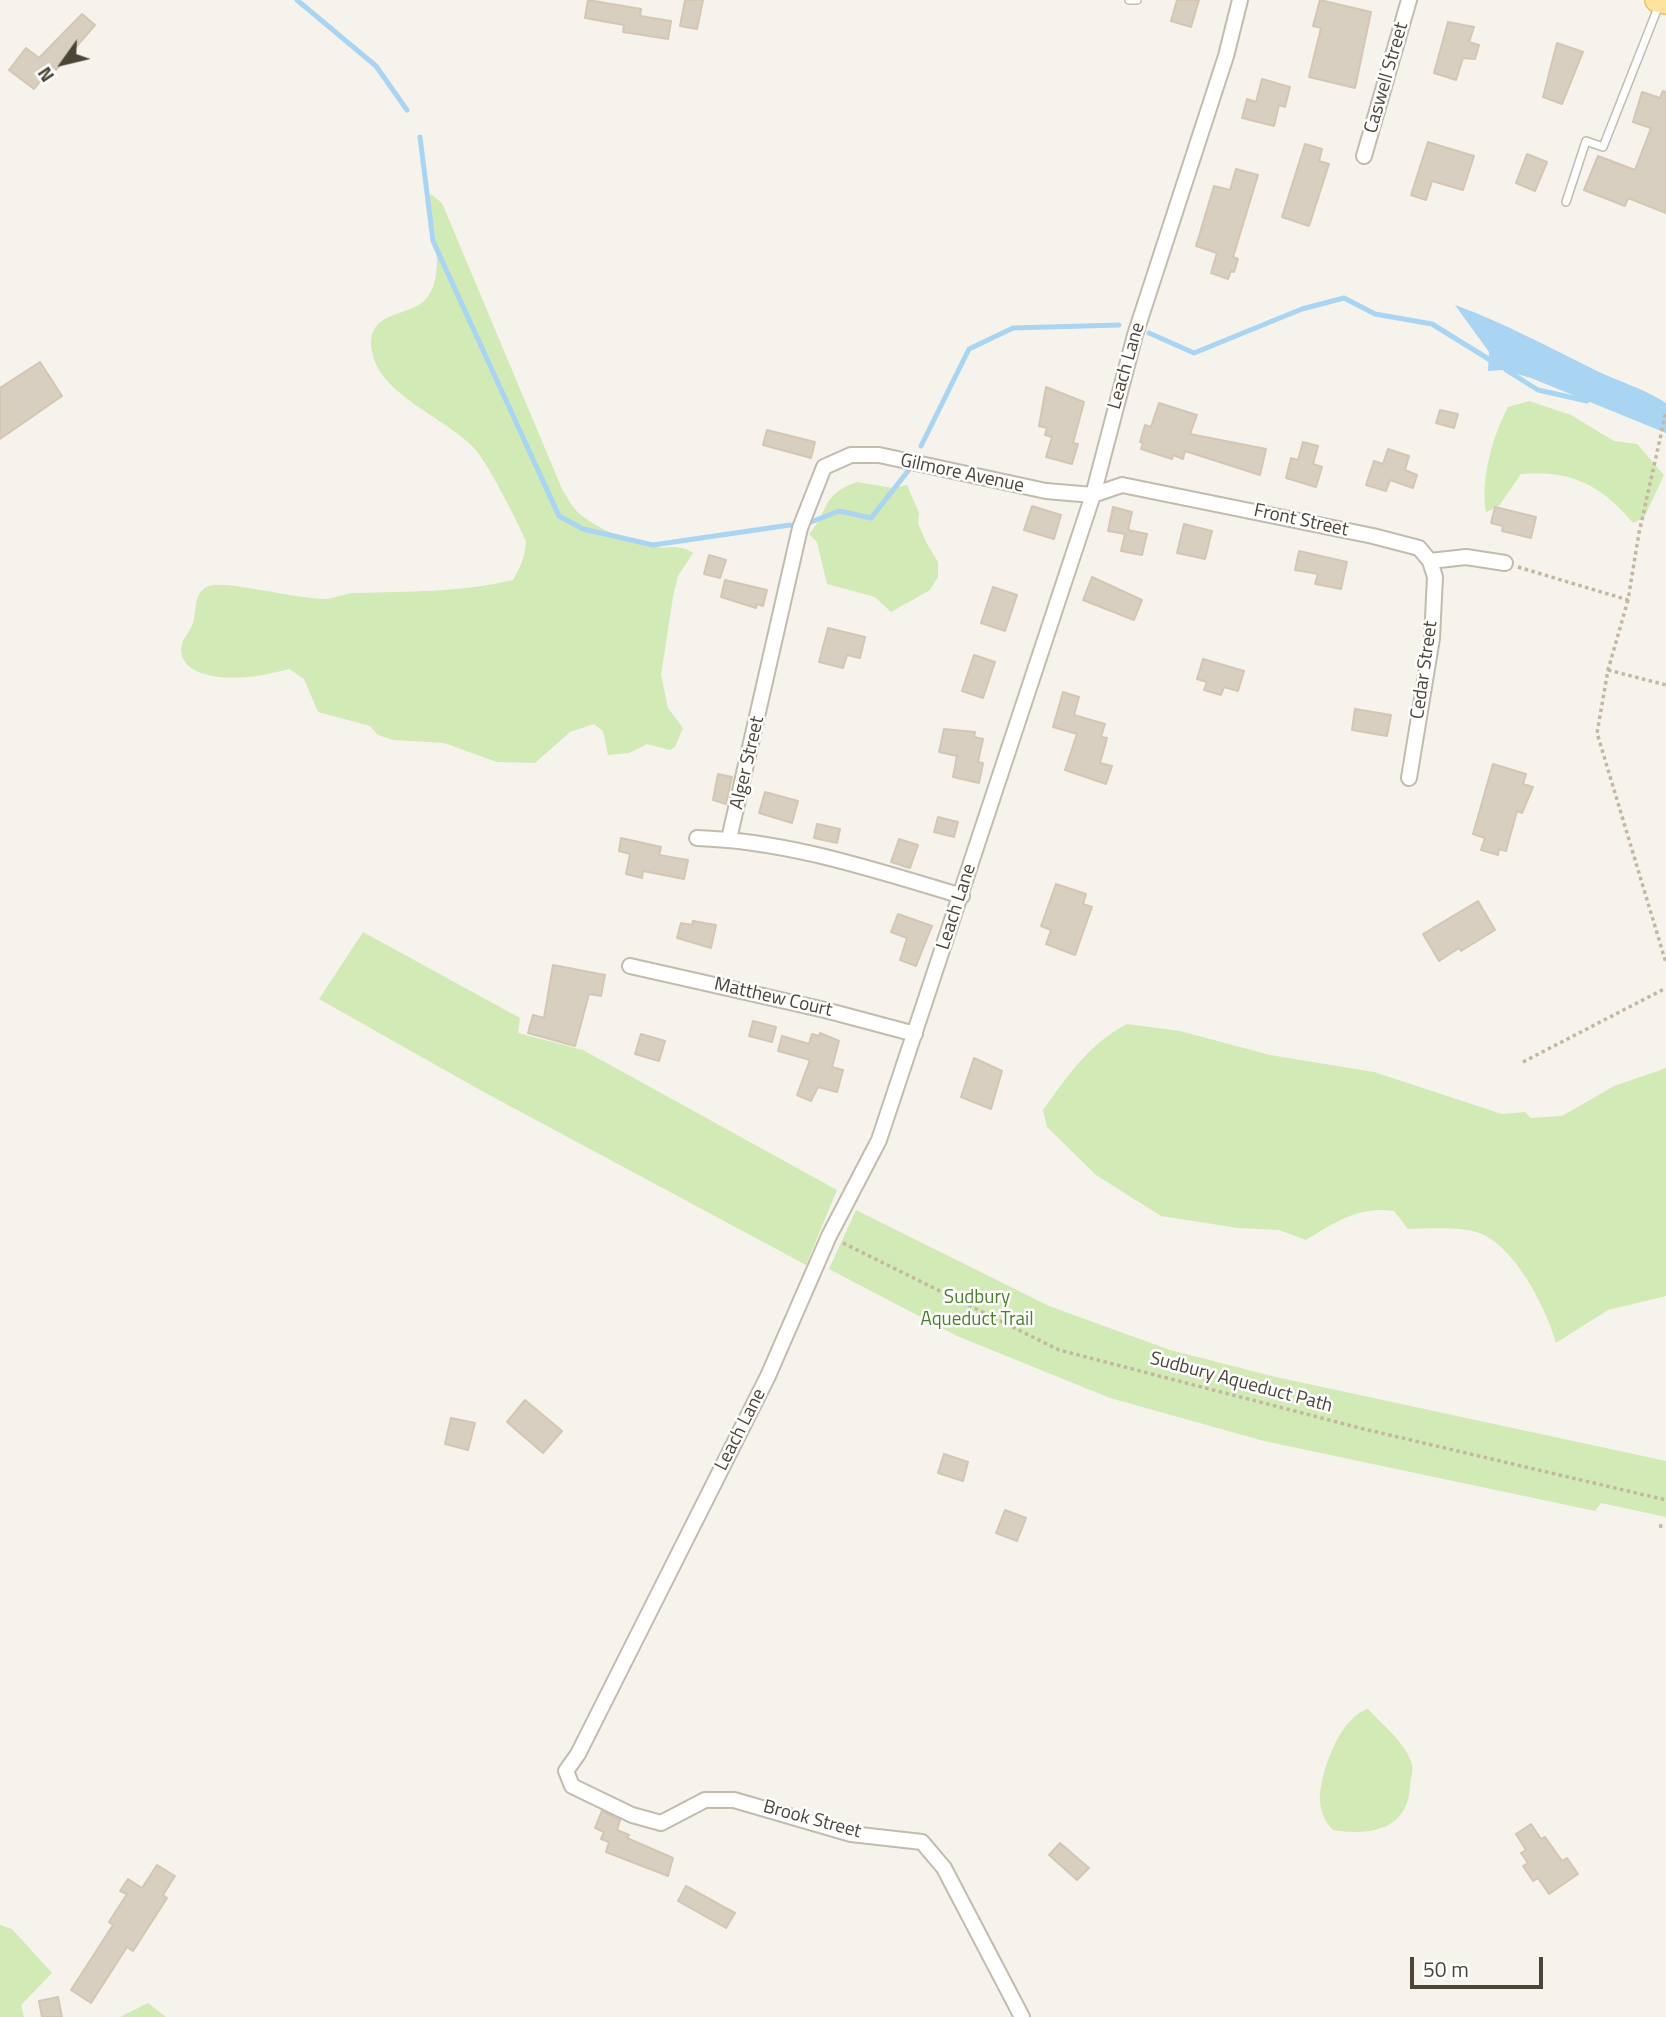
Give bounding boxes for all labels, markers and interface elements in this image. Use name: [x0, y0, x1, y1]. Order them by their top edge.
street label: Caswell Street: [1360, 20, 1414, 136]
north arrow: [28, 28, 98, 98]
text: N: [29, 61, 61, 89]
street label: Leach Lane: [1104, 320, 1150, 412]
street label: Gilmore Avenue: [898, 450, 1026, 498]
street label: Front Street: [1252, 500, 1350, 542]
street label: Cedar Street: [1407, 619, 1443, 721]
street label: Alger Street: [726, 714, 770, 812]
street label: Leach Lane: [932, 861, 982, 953]
street label: Matthew Court: [712, 973, 834, 1023]
park label: Sudbury Aqueduct Trail: [920, 1287, 1034, 1331]
street label: Sudbury Aqueduct Path: [1147, 1348, 1335, 1418]
street label: Leach Lane: [711, 1385, 771, 1475]
street label: Brook Street: [761, 1796, 863, 1844]
scale bar: [1414, 1944, 1547, 1988]
text: 50 m: [1423, 1953, 1469, 1985]

